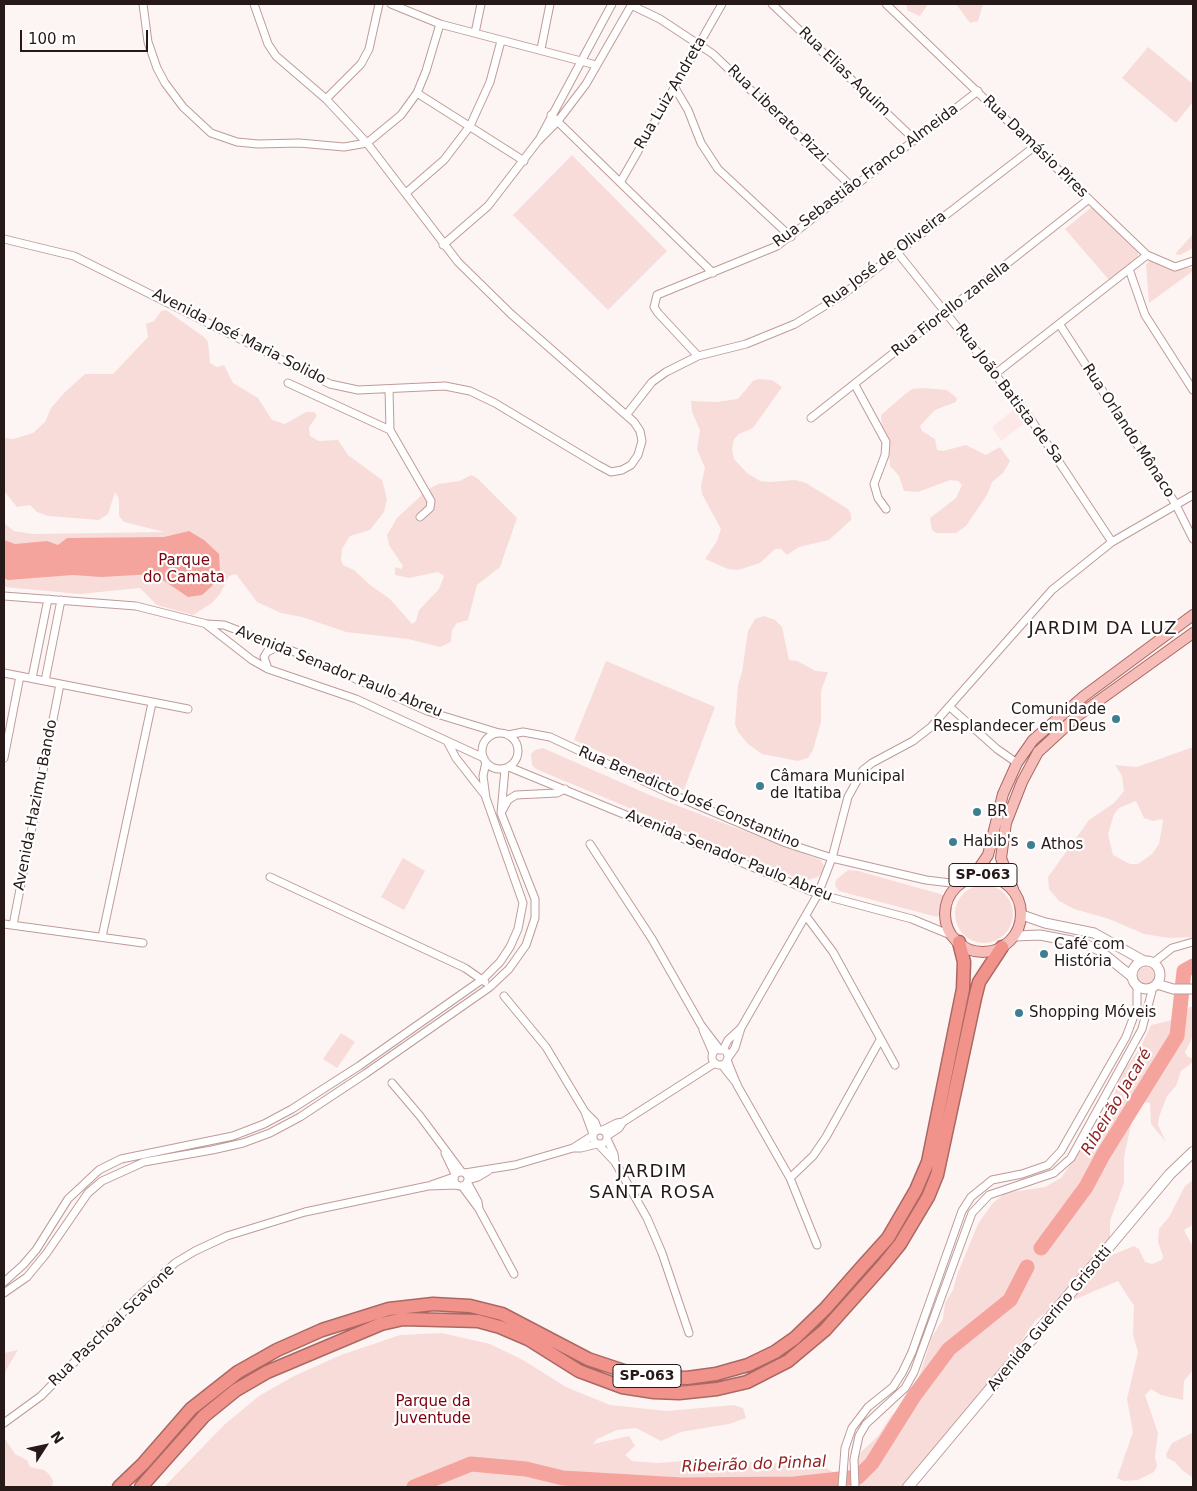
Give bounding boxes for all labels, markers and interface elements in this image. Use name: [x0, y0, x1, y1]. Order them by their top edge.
scale bar: [22, 20, 150, 52]
street label: Rua Elias Aquim: [794, 24, 894, 120]
text: 100 m: [28, 30, 76, 48]
street label: Rua Luiz Andreta: [631, 33, 711, 153]
street label: Rua Liberato Pizzi: [723, 62, 831, 166]
street label: Rua Damásio Pires: [979, 92, 1091, 202]
street label: Rua Sebastião Franco Almeida: [770, 100, 962, 252]
street label: Rua José de Oliveira: [820, 208, 950, 312]
street label: Rua Fiorello zanella: [888, 257, 1014, 361]
street label: Avenida José Maria Solido: [149, 285, 329, 389]
street label: Rua João Batista de Sa: [951, 321, 1067, 467]
street label: Rua Orlando Mônaco: [1078, 361, 1178, 501]
park label: Parque do Camata: [143, 552, 225, 587]
district label: JARDIM DA LUZ: [1027, 618, 1179, 640]
street label: Avenida Senador Paulo Abreu: [233, 622, 445, 722]
place label: Comunidade Resplandecer em Deus: [933, 701, 1106, 736]
marker: Comunidade Resplandecer em Deus: [1110, 713, 1122, 725]
street label: Avenida Hazimu Bando: [11, 718, 61, 892]
street label: Rua Benedicto José Constantino: [576, 743, 802, 853]
place label: Câmara Municipal de Itatiba: [770, 768, 905, 803]
marker: Câmara Municipal de Itatiba: [754, 780, 766, 792]
place label: BR: [987, 803, 1008, 821]
street label: Avenida Senador Paulo Abreu: [623, 806, 835, 906]
marker: BR: [971, 806, 983, 818]
place label: Habib's: [963, 833, 1019, 851]
marker: Habib's: [947, 836, 959, 848]
place label: Athos: [1041, 836, 1083, 854]
marker: Athos: [1025, 839, 1037, 851]
road number: SP-063: [949, 864, 1017, 886]
place label: Café com História: [1054, 936, 1125, 971]
marker: Café com História: [1038, 948, 1050, 960]
place label: Shopping Móveis: [1029, 1004, 1156, 1022]
marker: Shopping Móveis: [1013, 1007, 1025, 1019]
water label: Ribeirão Jacaré: [1078, 1045, 1156, 1159]
district label: JARDIM SANTA ROSA: [588, 1161, 716, 1204]
street label: Avenida Guerino Grisotti: [984, 1243, 1116, 1395]
street label: Rua Paschoal Scavone: [46, 1261, 178, 1391]
road number: SP-063: [613, 1364, 681, 1388]
park label: Parque da Juventude: [395, 1393, 471, 1428]
north arrow: [20, 1421, 70, 1471]
text: N: [47, 1428, 67, 1447]
water label: Ribeirão do Pinhal: [681, 1453, 827, 1477]

